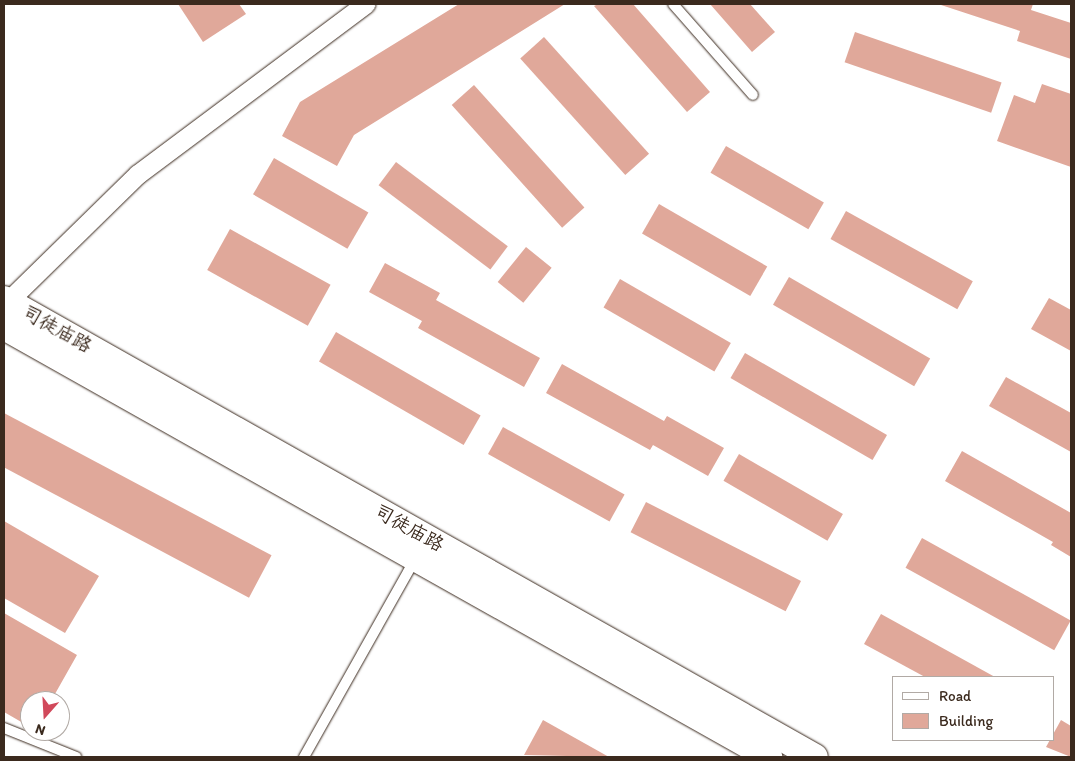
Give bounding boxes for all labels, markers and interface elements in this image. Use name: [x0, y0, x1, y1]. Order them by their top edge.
street label: 司徒庙路: [18, 301, 96, 357]
street label: 司徒庙路: [370, 500, 448, 556]
legend: [892, 676, 1055, 741]
text: Road: [939, 687, 971, 705]
north arrow: [20, 691, 70, 741]
text: Building: [939, 712, 993, 730]
text: N: [33, 720, 48, 739]

